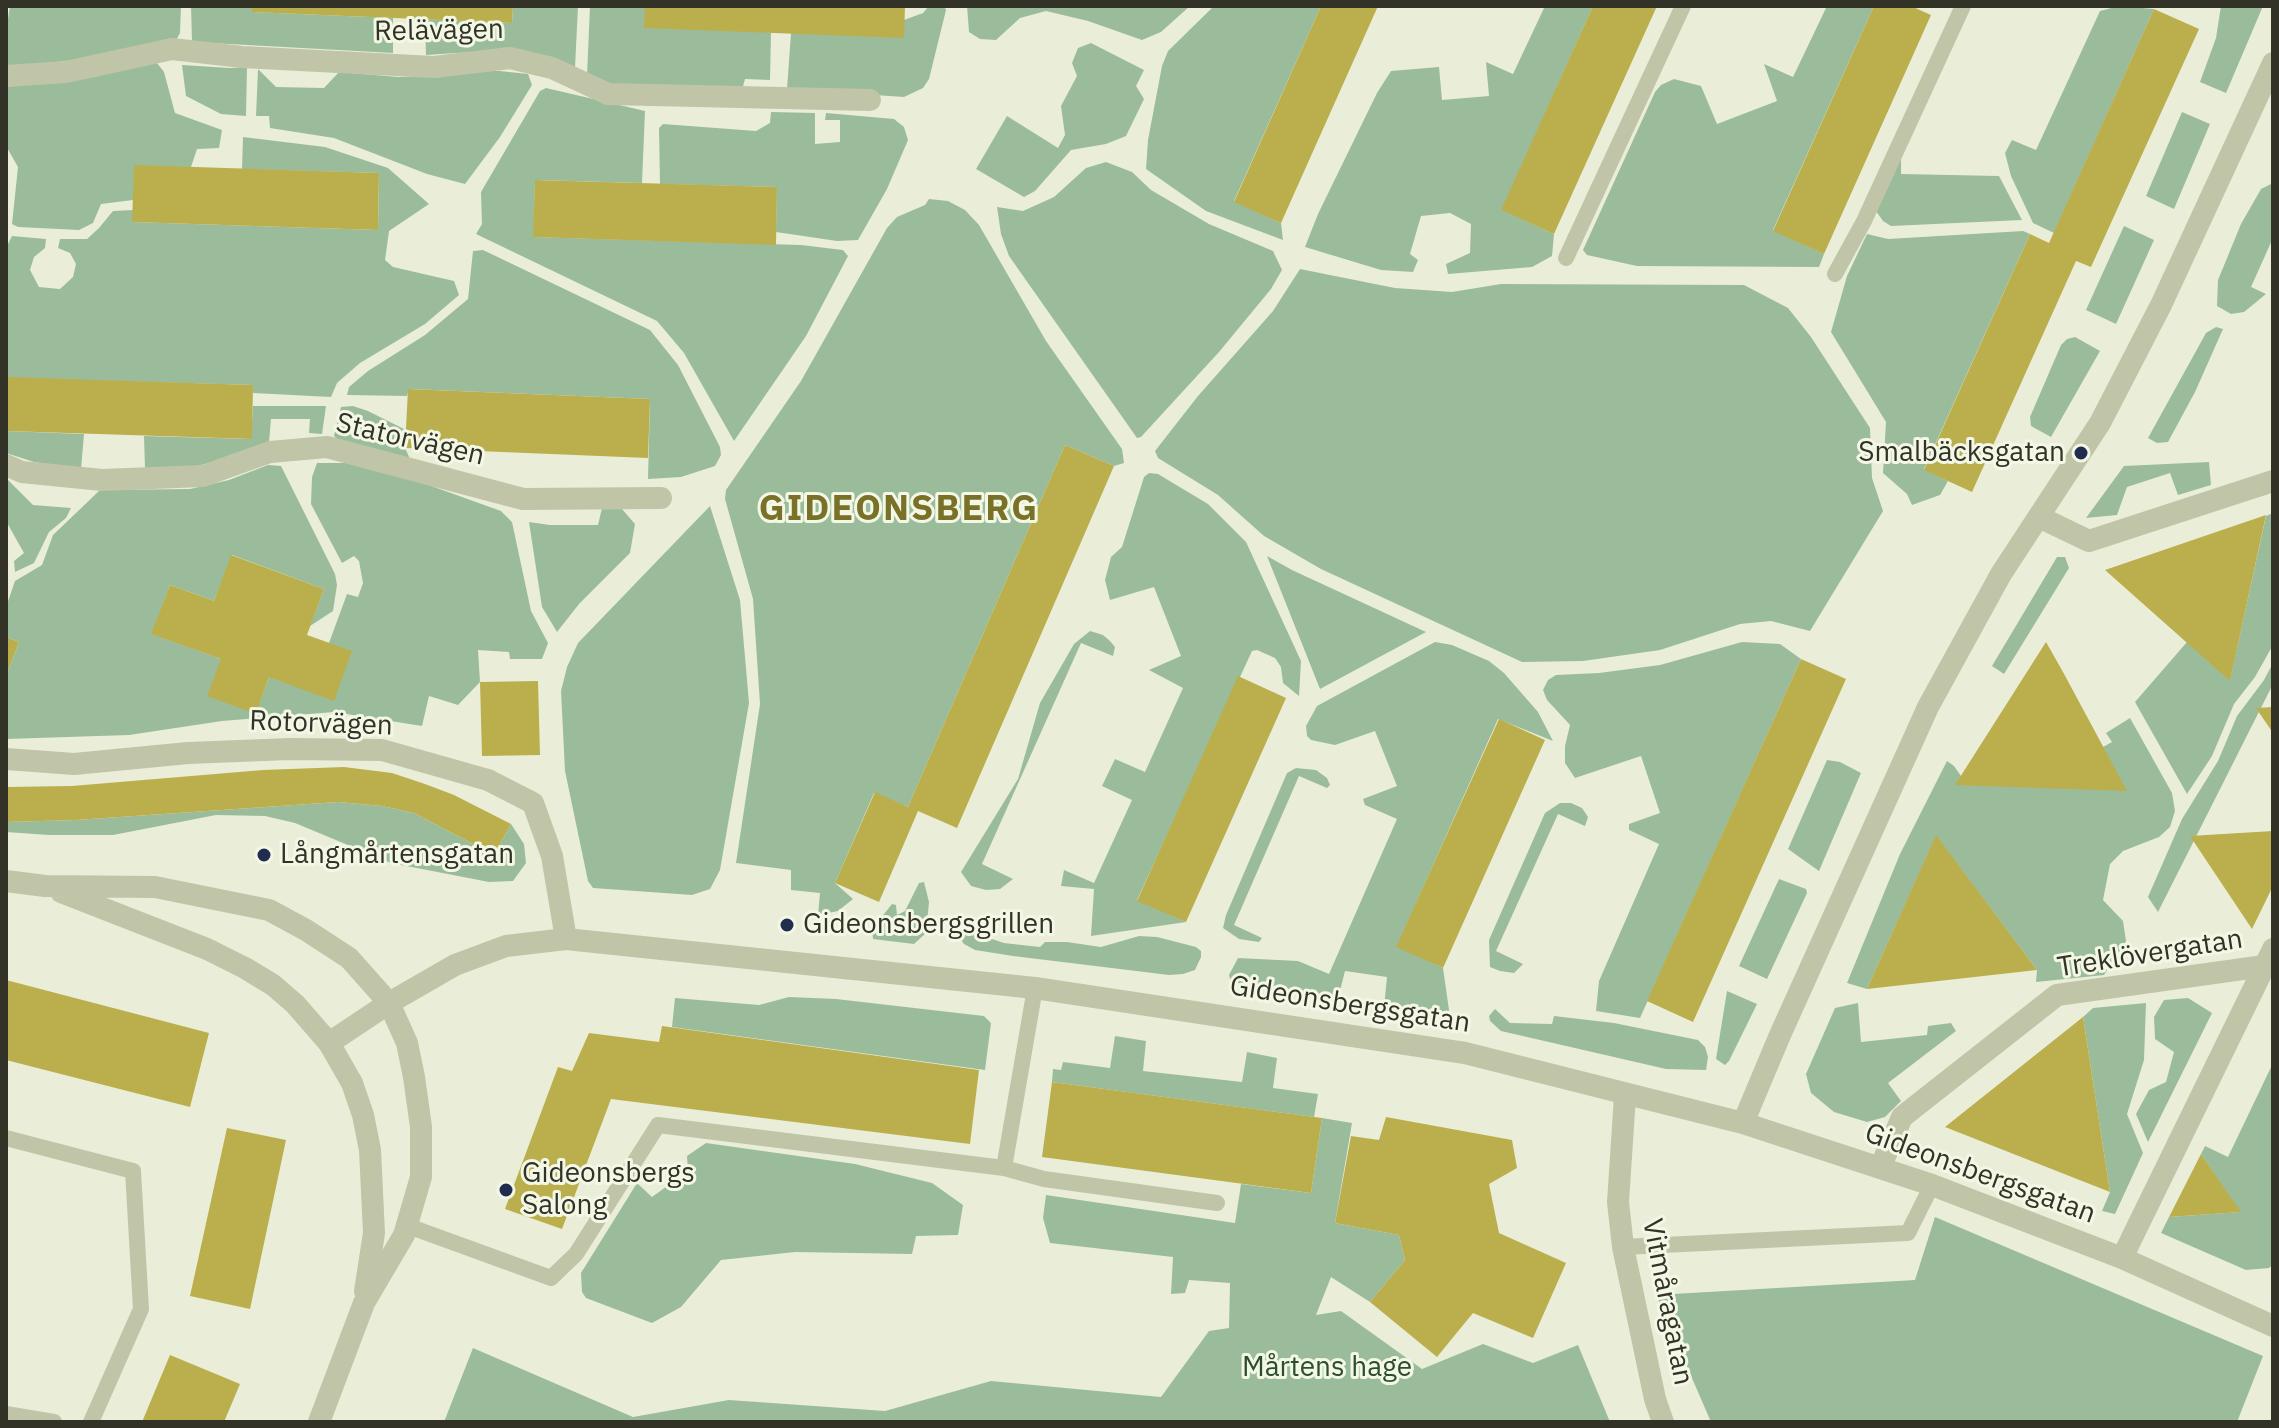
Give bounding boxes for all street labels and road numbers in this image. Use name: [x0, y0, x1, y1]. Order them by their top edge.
street label: Relävägen: [374, 13, 504, 49]
street label: Statorvägen: [332, 407, 488, 473]
street label: Rotorvägen: [249, 705, 393, 743]
street label: Treklövergatan: [2055, 923, 2245, 985]
street label: Gideonsbergsgatan: [1227, 969, 1473, 1041]
street label: Gideonsbergsgatan: [1860, 1117, 2100, 1231]
street label: Vitmåragatan: [1634, 1216, 1700, 1388]

